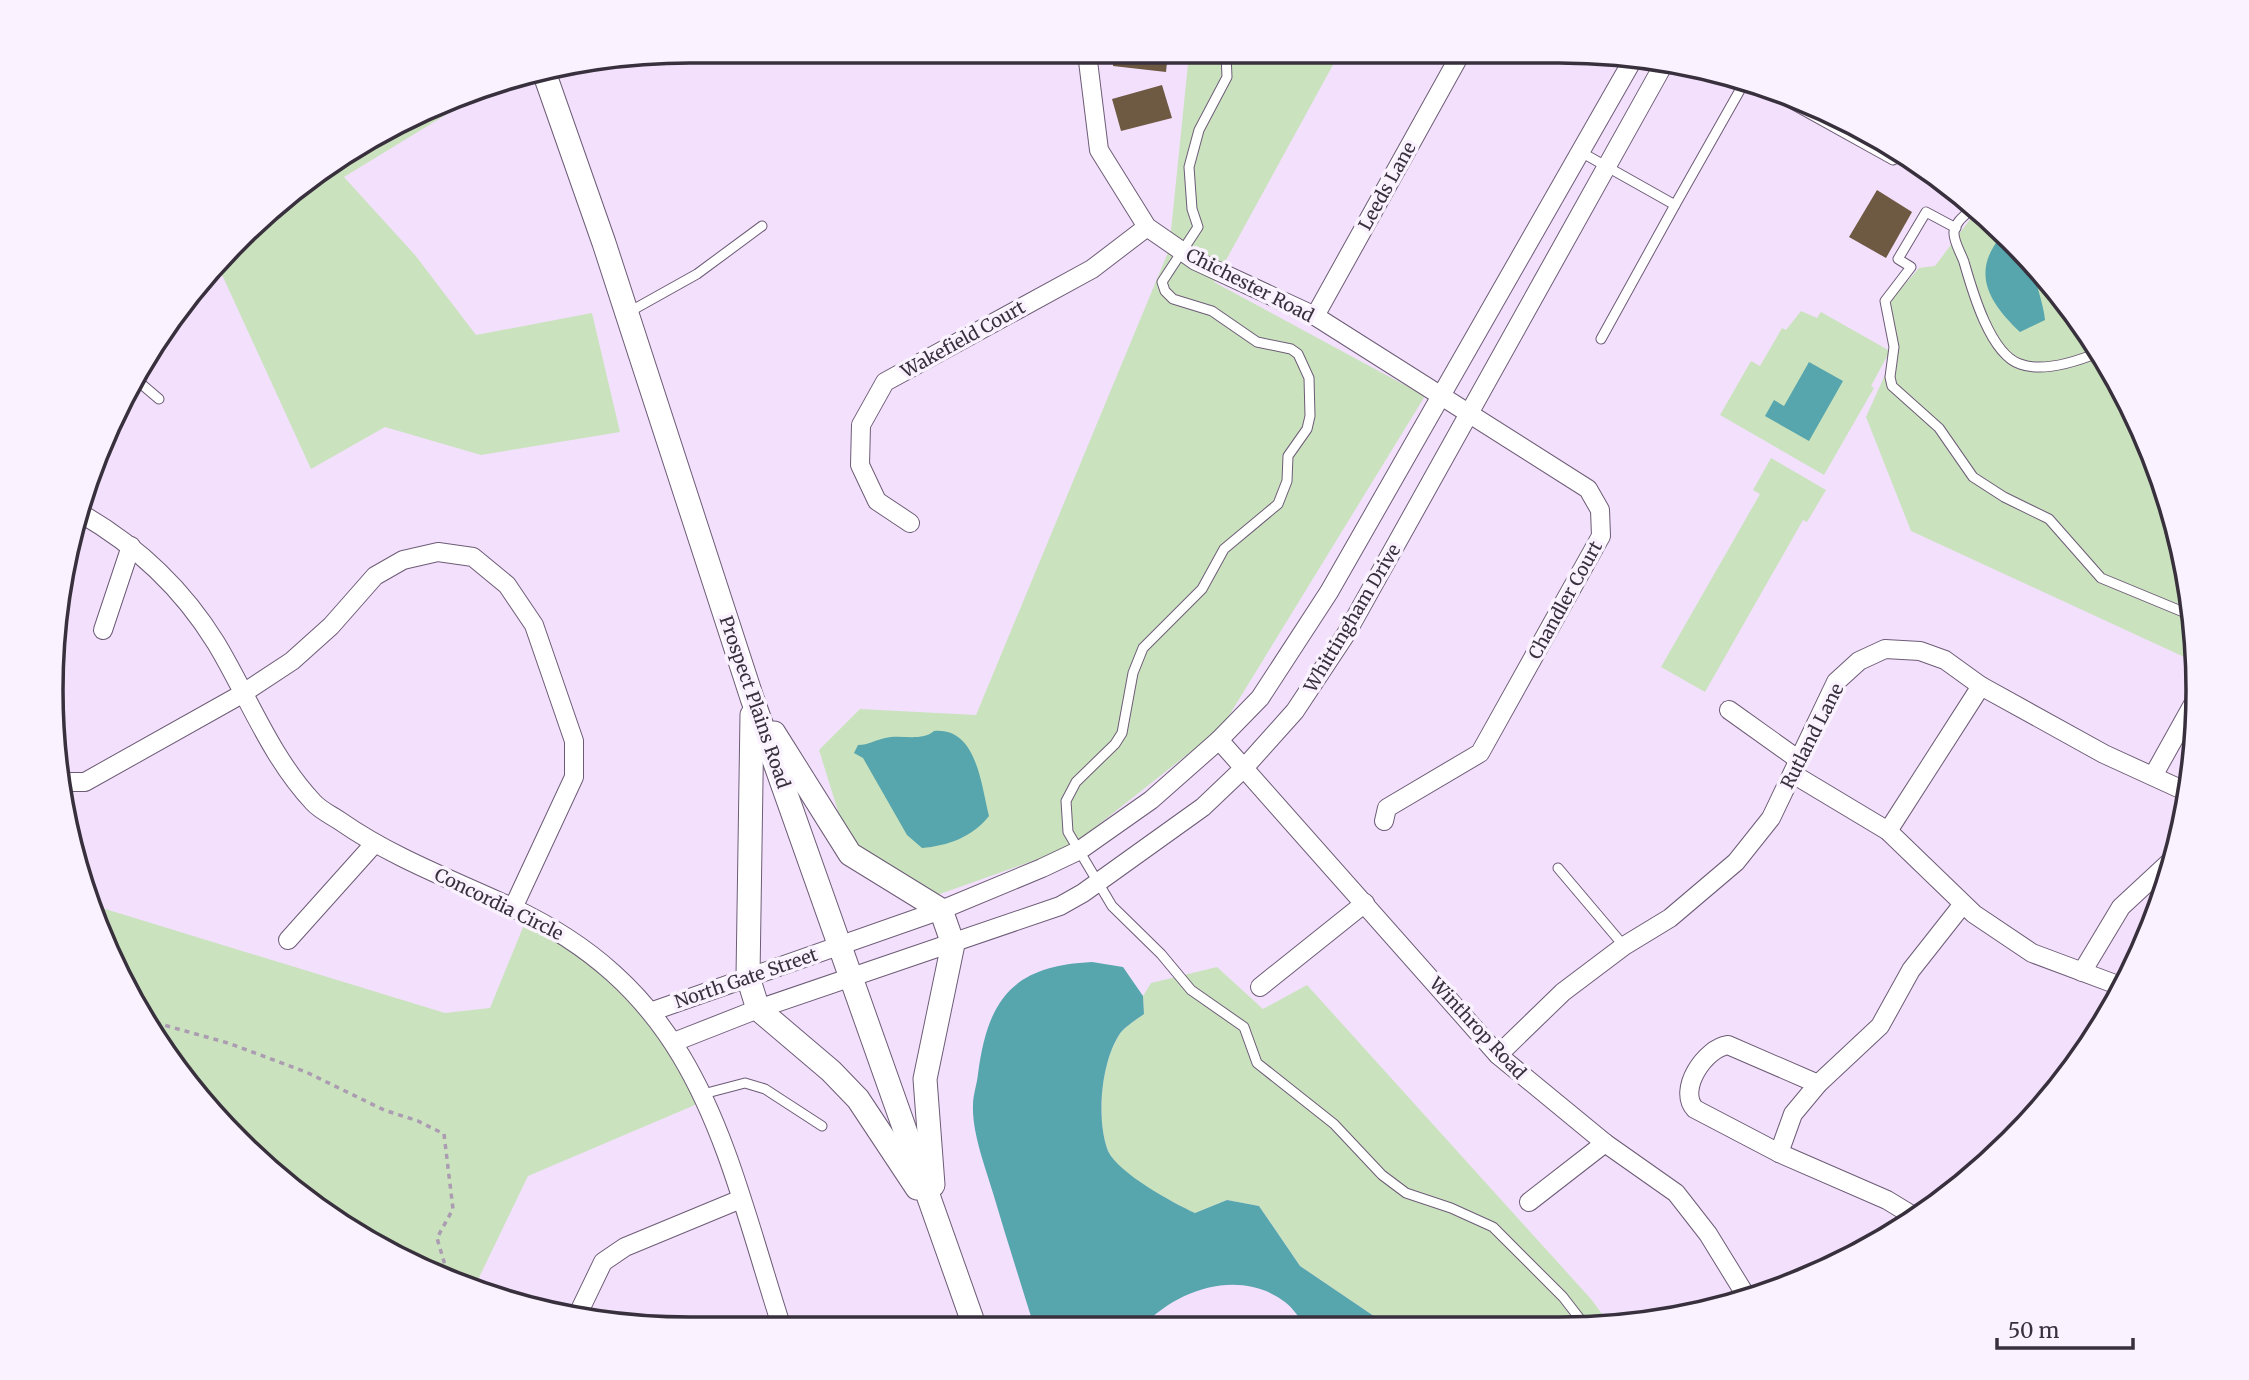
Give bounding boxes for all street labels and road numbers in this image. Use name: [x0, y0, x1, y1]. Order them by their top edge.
street label: Leeds Lane: [1353, 138, 1421, 234]
street label: Chichester Road: [1182, 243, 1318, 327]
street label: Wakefield Court: [896, 295, 1029, 383]
street label: Chandler Court: [1523, 537, 1607, 663]
street label: Whittingham Drive: [1298, 540, 1405, 697]
street label: Prospect Plains Road: [715, 613, 795, 792]
street label: Rutland Lane: [1776, 679, 1848, 793]
street label: Concordia Circle: [431, 863, 567, 945]
street label: North Gate Street: [671, 943, 821, 1013]
street label: Winthrop Road: [1424, 971, 1531, 1084]

